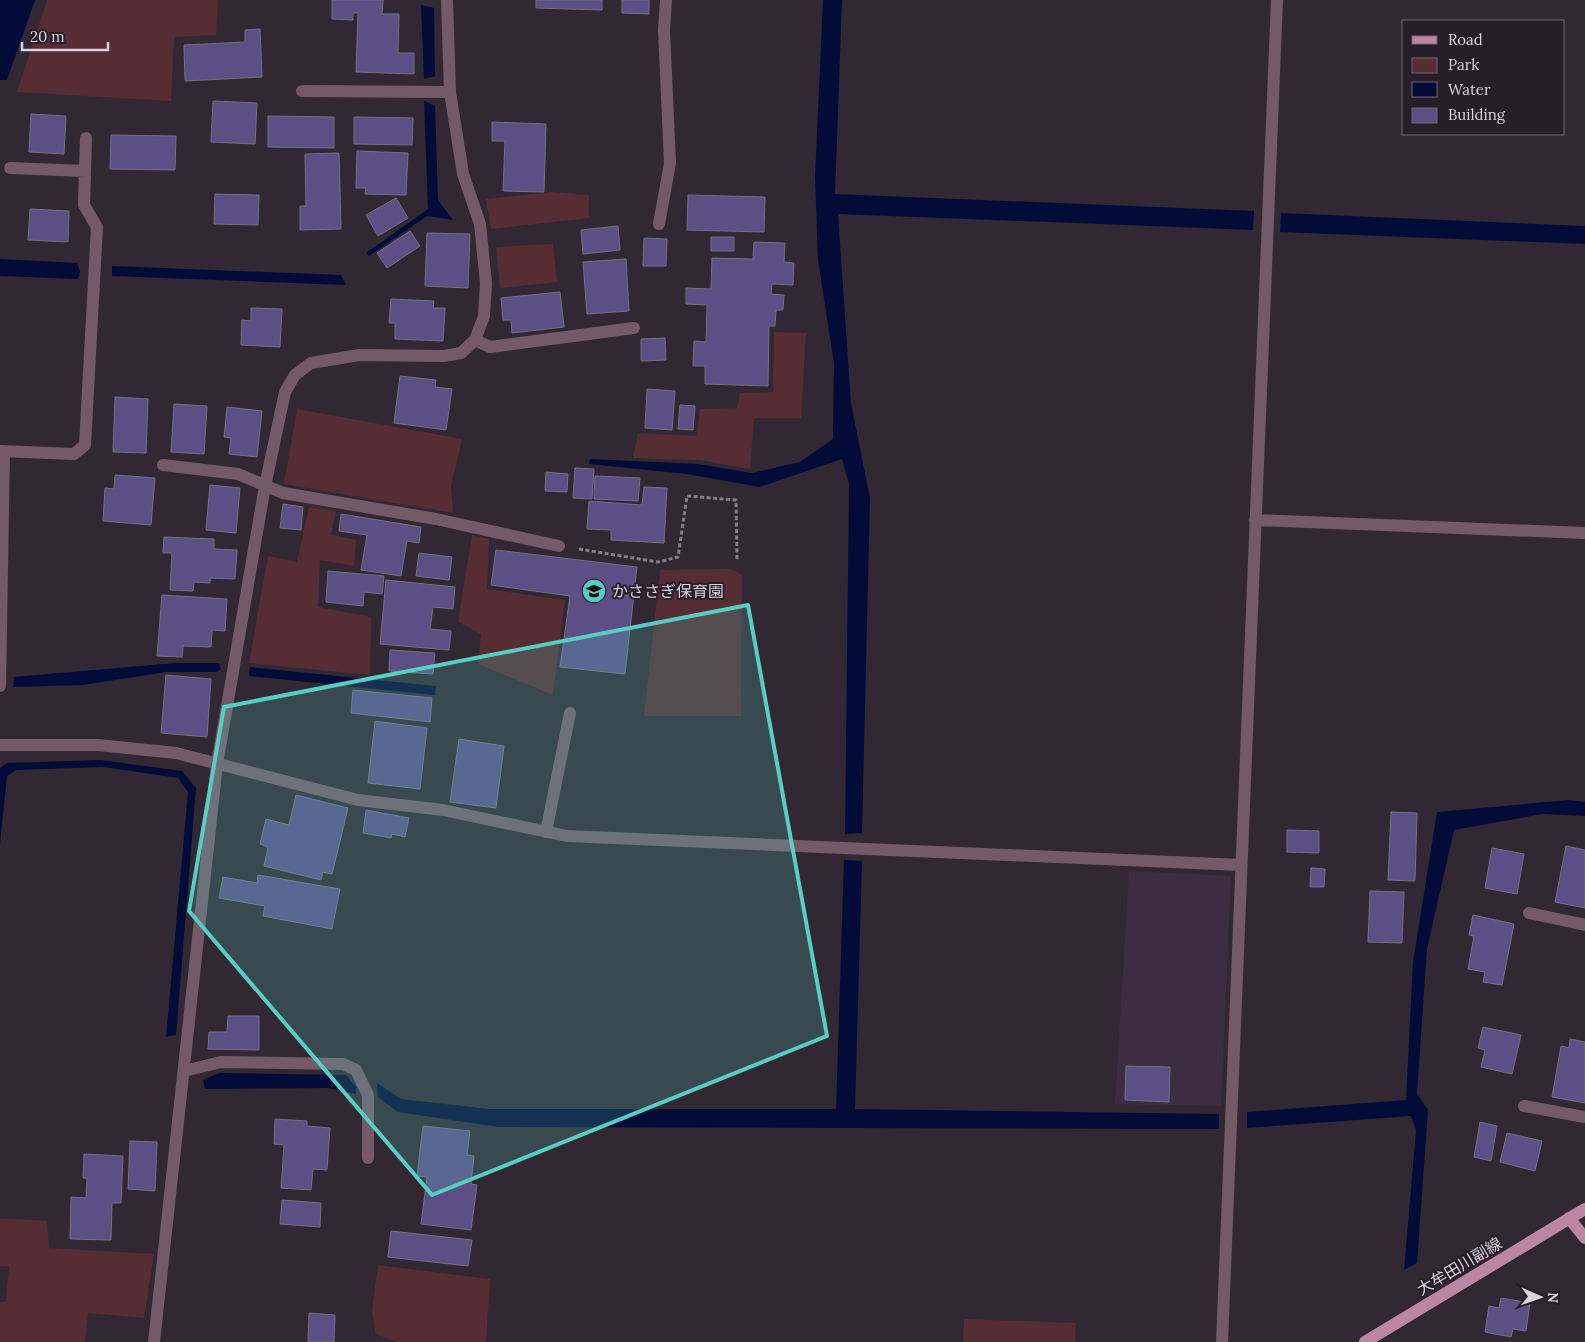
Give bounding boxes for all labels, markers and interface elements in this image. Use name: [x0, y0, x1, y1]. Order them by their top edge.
scale bar: [22, 20, 109, 52]
legend: [1402, 20, 1565, 135]
text: 20 m: [30, 27, 65, 46]
text: Road: [1448, 30, 1483, 49]
text: Park: [1448, 55, 1479, 74]
text: Water: [1448, 80, 1491, 99]
text: Building: [1448, 105, 1506, 124]
school or university icon: かささぎ保育園: [581, 578, 607, 604]
place label: かささぎ保育園: [612, 581, 724, 601]
street label: 大牟田川副線: [1413, 1233, 1505, 1299]
north arrow: [1515, 1272, 1565, 1322]
text: N: [1544, 1292, 1562, 1303]

